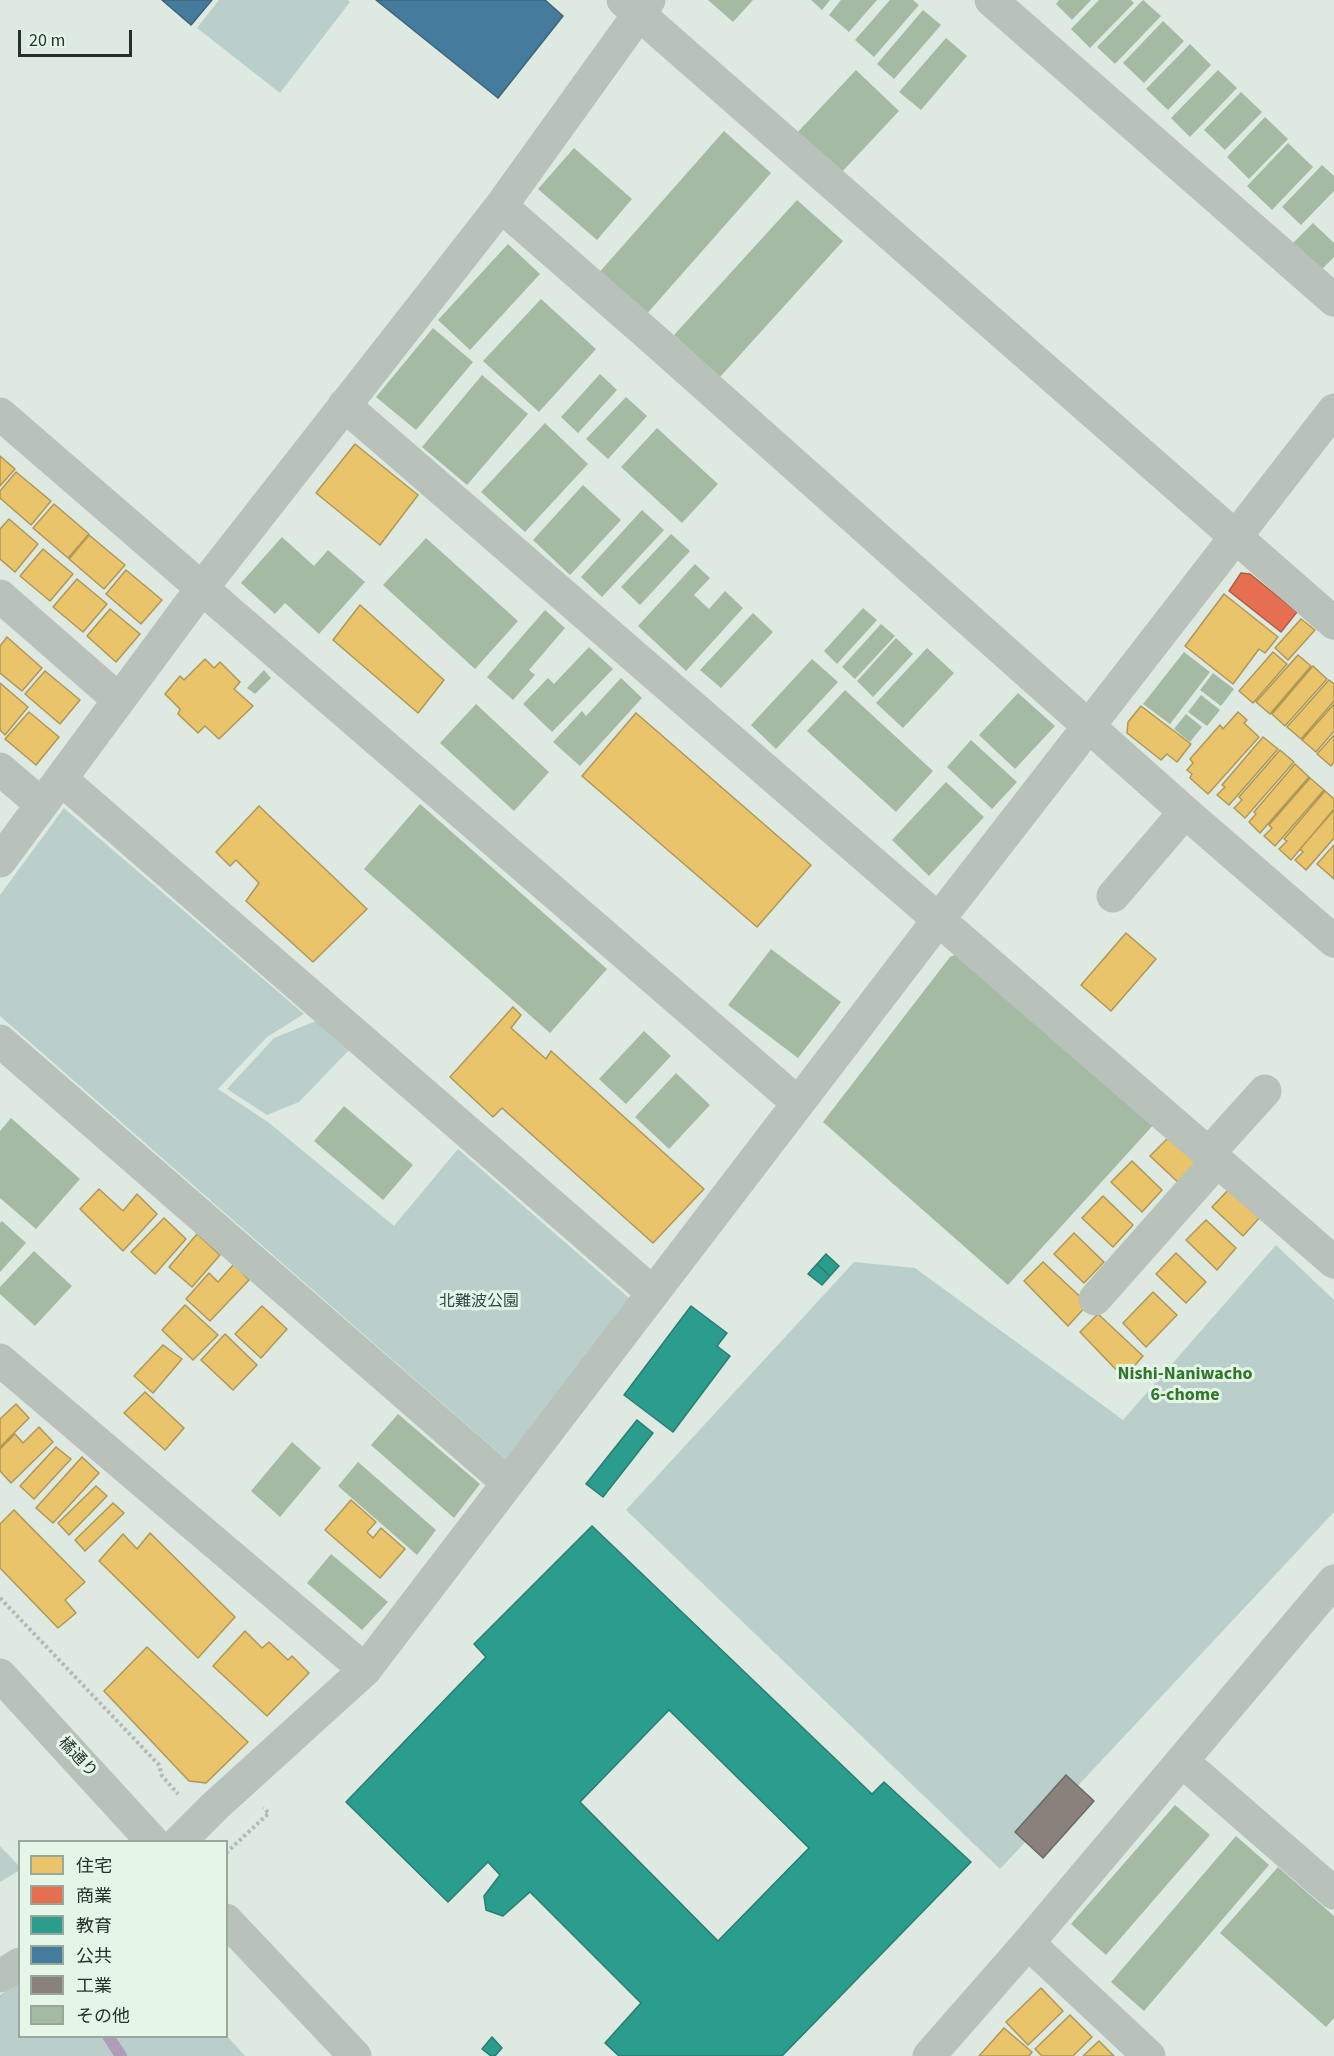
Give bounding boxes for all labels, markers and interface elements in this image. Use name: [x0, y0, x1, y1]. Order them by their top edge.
scale bar: [21, 18, 135, 56]
text: 20 m: [29, 28, 65, 53]
park label: 北難波公園: [439, 1292, 519, 1312]
district label: Nishi-Naniwacho 6-chome: [1118, 1364, 1252, 1406]
street label: 橘通り: [54, 1734, 100, 1782]
legend: [18, 1840, 228, 2038]
text: 住宅: [76, 1854, 112, 1879]
text: 商業: [76, 1884, 112, 1909]
text: 教育: [76, 1914, 112, 1939]
text: 公共: [76, 1944, 112, 1969]
text: 工業: [76, 1974, 112, 1999]
text: その他: [76, 2004, 130, 2029]

